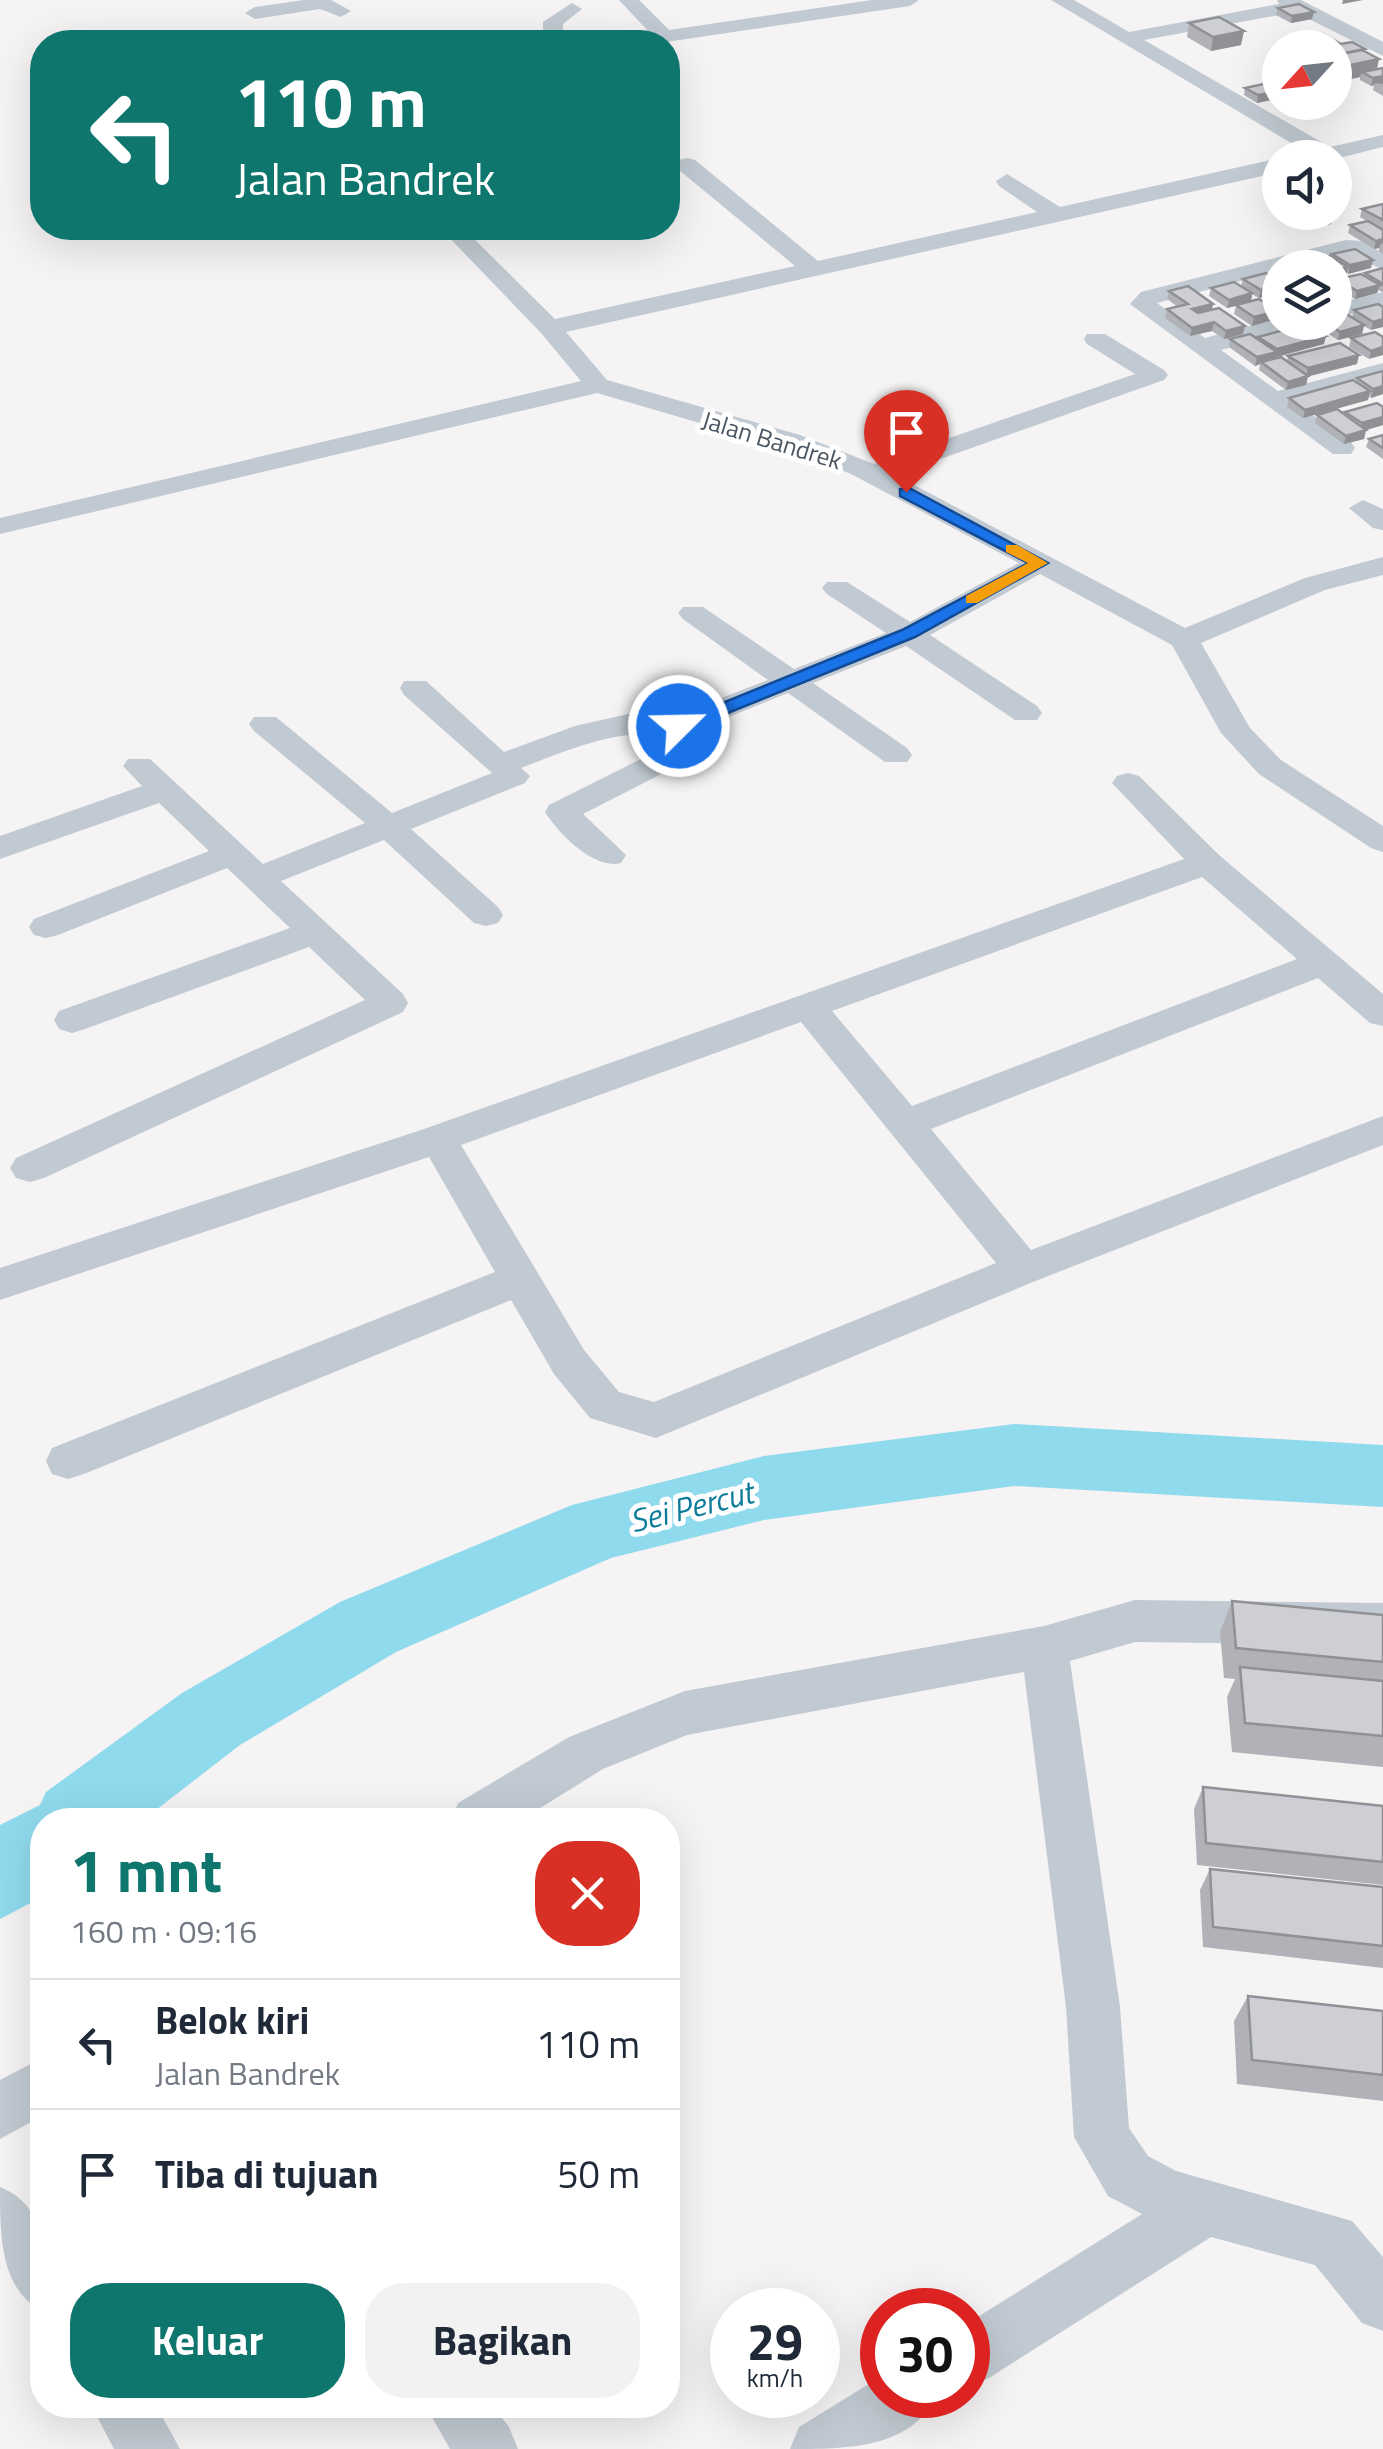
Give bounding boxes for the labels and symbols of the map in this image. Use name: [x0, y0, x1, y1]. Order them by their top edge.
north arrow: [1262, 30, 1352, 120]
pin: [864, 390, 949, 493]
street label: Jalan Bandrek: [697, 401, 847, 479]
position arrow: [627, 674, 731, 778]
water label: Sei Percut: [624, 1467, 761, 1544]
speed limit sign: 30: [860, 2288, 990, 2418]

